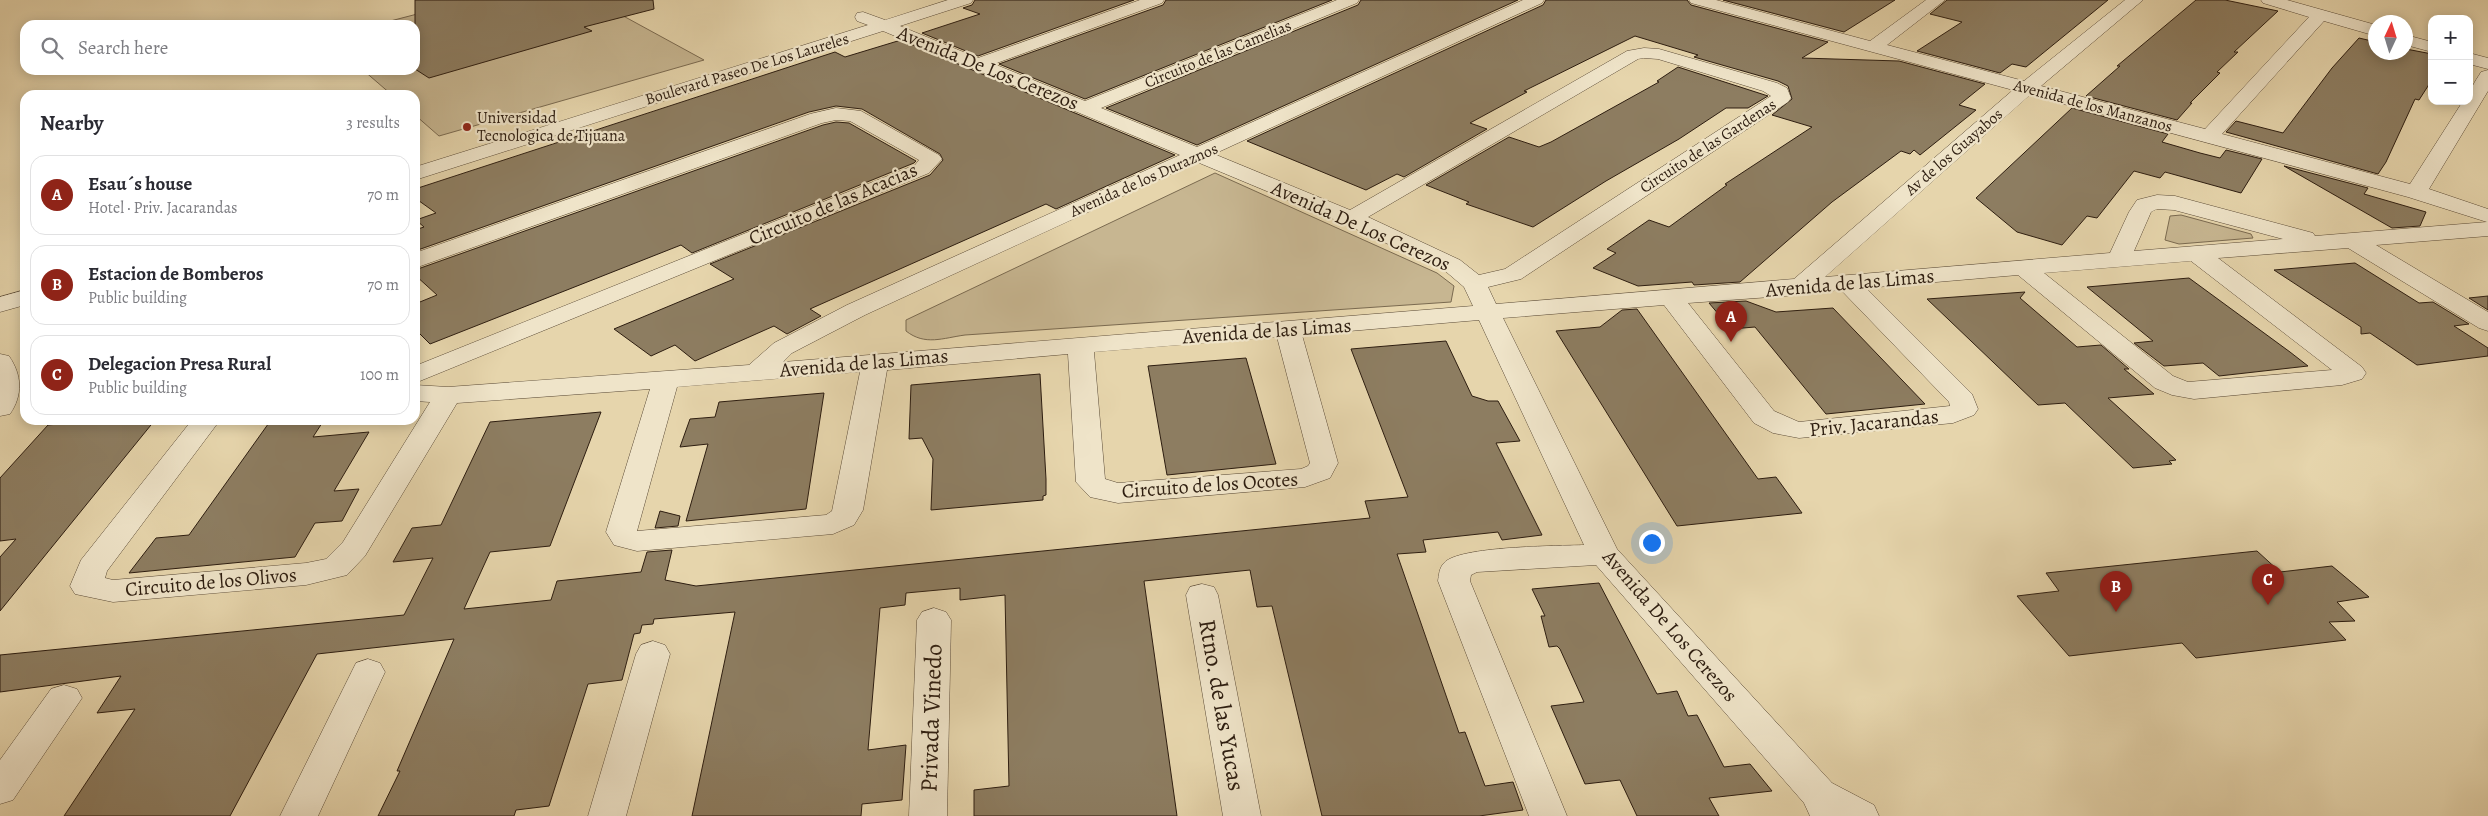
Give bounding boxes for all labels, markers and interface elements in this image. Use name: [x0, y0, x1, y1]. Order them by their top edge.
street label: Circuito de las Camelias: [1141, 14, 1295, 94]
north arrow: [2368, 15, 2413, 60]
map controls: [2428, 15, 2473, 105]
button: +: [2428, 15, 2473, 60]
street label: Avenida De Los Cerezos: [892, 19, 1083, 117]
search box: [20, 20, 420, 75]
street label: Boulevard Paseo De Los Laureles: [642, 27, 852, 111]
icon: search: [38, 34, 66, 62]
text: Search here: [78, 35, 168, 61]
button: −: [2428, 60, 2473, 105]
street label: Avenida de los Manzanos: [2010, 74, 2175, 138]
street label: Circuito de las Gardenas: [1635, 94, 1781, 198]
street label: Av de los Guayabos: [1900, 103, 2008, 201]
place label: Universidad Tecnologica de Tijuana: [477, 107, 626, 147]
text: Nearby: [40, 109, 103, 137]
text: 3 results: [346, 112, 400, 134]
marker: Universidad Tecnologica de Tijuana: [461, 121, 473, 133]
street label: Avenida de los Duraznos: [1066, 137, 1221, 223]
street label: Circuito de las Acacias: [744, 156, 922, 252]
text: Esau´s house: [88, 171, 192, 197]
street label: Avenida De Los Cerezos: [1266, 174, 1455, 278]
text: A: [52, 184, 62, 206]
text: 70 m: [367, 184, 399, 206]
text: Hotel · Priv. Jacarandas: [88, 197, 238, 219]
text: Estacion de Bomberos: [88, 261, 264, 287]
street label: Avenida de las Limas: [1764, 262, 1935, 304]
text: B: [52, 274, 62, 296]
text: 70 m: [367, 274, 399, 296]
text: Public building: [88, 287, 187, 309]
pin: A: [1715, 301, 1747, 342]
street label: Avenida de las Limas: [1181, 312, 1352, 350]
street label: Avenida de las Limas: [778, 342, 949, 384]
text: Delegacion Presa Rural: [88, 351, 271, 377]
text: C: [52, 364, 62, 386]
text: 100 m: [360, 364, 399, 386]
text: Public building: [88, 377, 187, 399]
street label: Priv. Jacarandas: [1808, 403, 1940, 443]
street label: Circuito de los Ocotes: [1121, 465, 1299, 505]
your location: [1639, 530, 1665, 556]
street label: Avenida De Los Cerezos: [1596, 543, 1744, 708]
street label: Circuito de los Olivos: [124, 561, 298, 603]
pin: C: [2252, 564, 2284, 605]
pin: B: [2100, 571, 2132, 612]
street label: Rtno. de las Yucas: [1191, 616, 1253, 794]
street label: Privada Vinedo: [912, 643, 950, 793]

